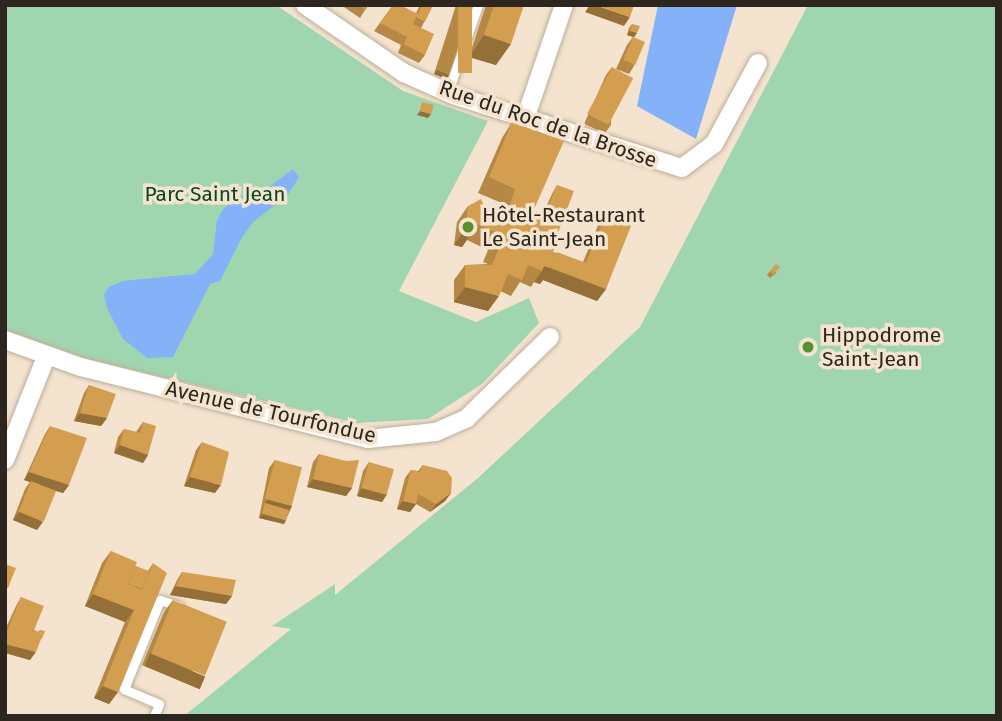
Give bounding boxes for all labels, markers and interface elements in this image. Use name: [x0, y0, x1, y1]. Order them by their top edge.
street label: Rue du Roc de la Brosse: [436, 75, 660, 173]
park label: Parc Saint Jean: [144, 181, 286, 207]
place label: Hôtel-Restaurant Le Saint-Jean: [482, 202, 645, 252]
marker: Hôtel-Restaurant Le Saint-Jean: [460, 219, 476, 235]
place label: Hippodrome Saint-Jean: [822, 322, 941, 372]
marker: Hippodrome Saint-Jean: [800, 339, 816, 355]
street label: Avenue de Tourfondue: [164, 376, 378, 448]

